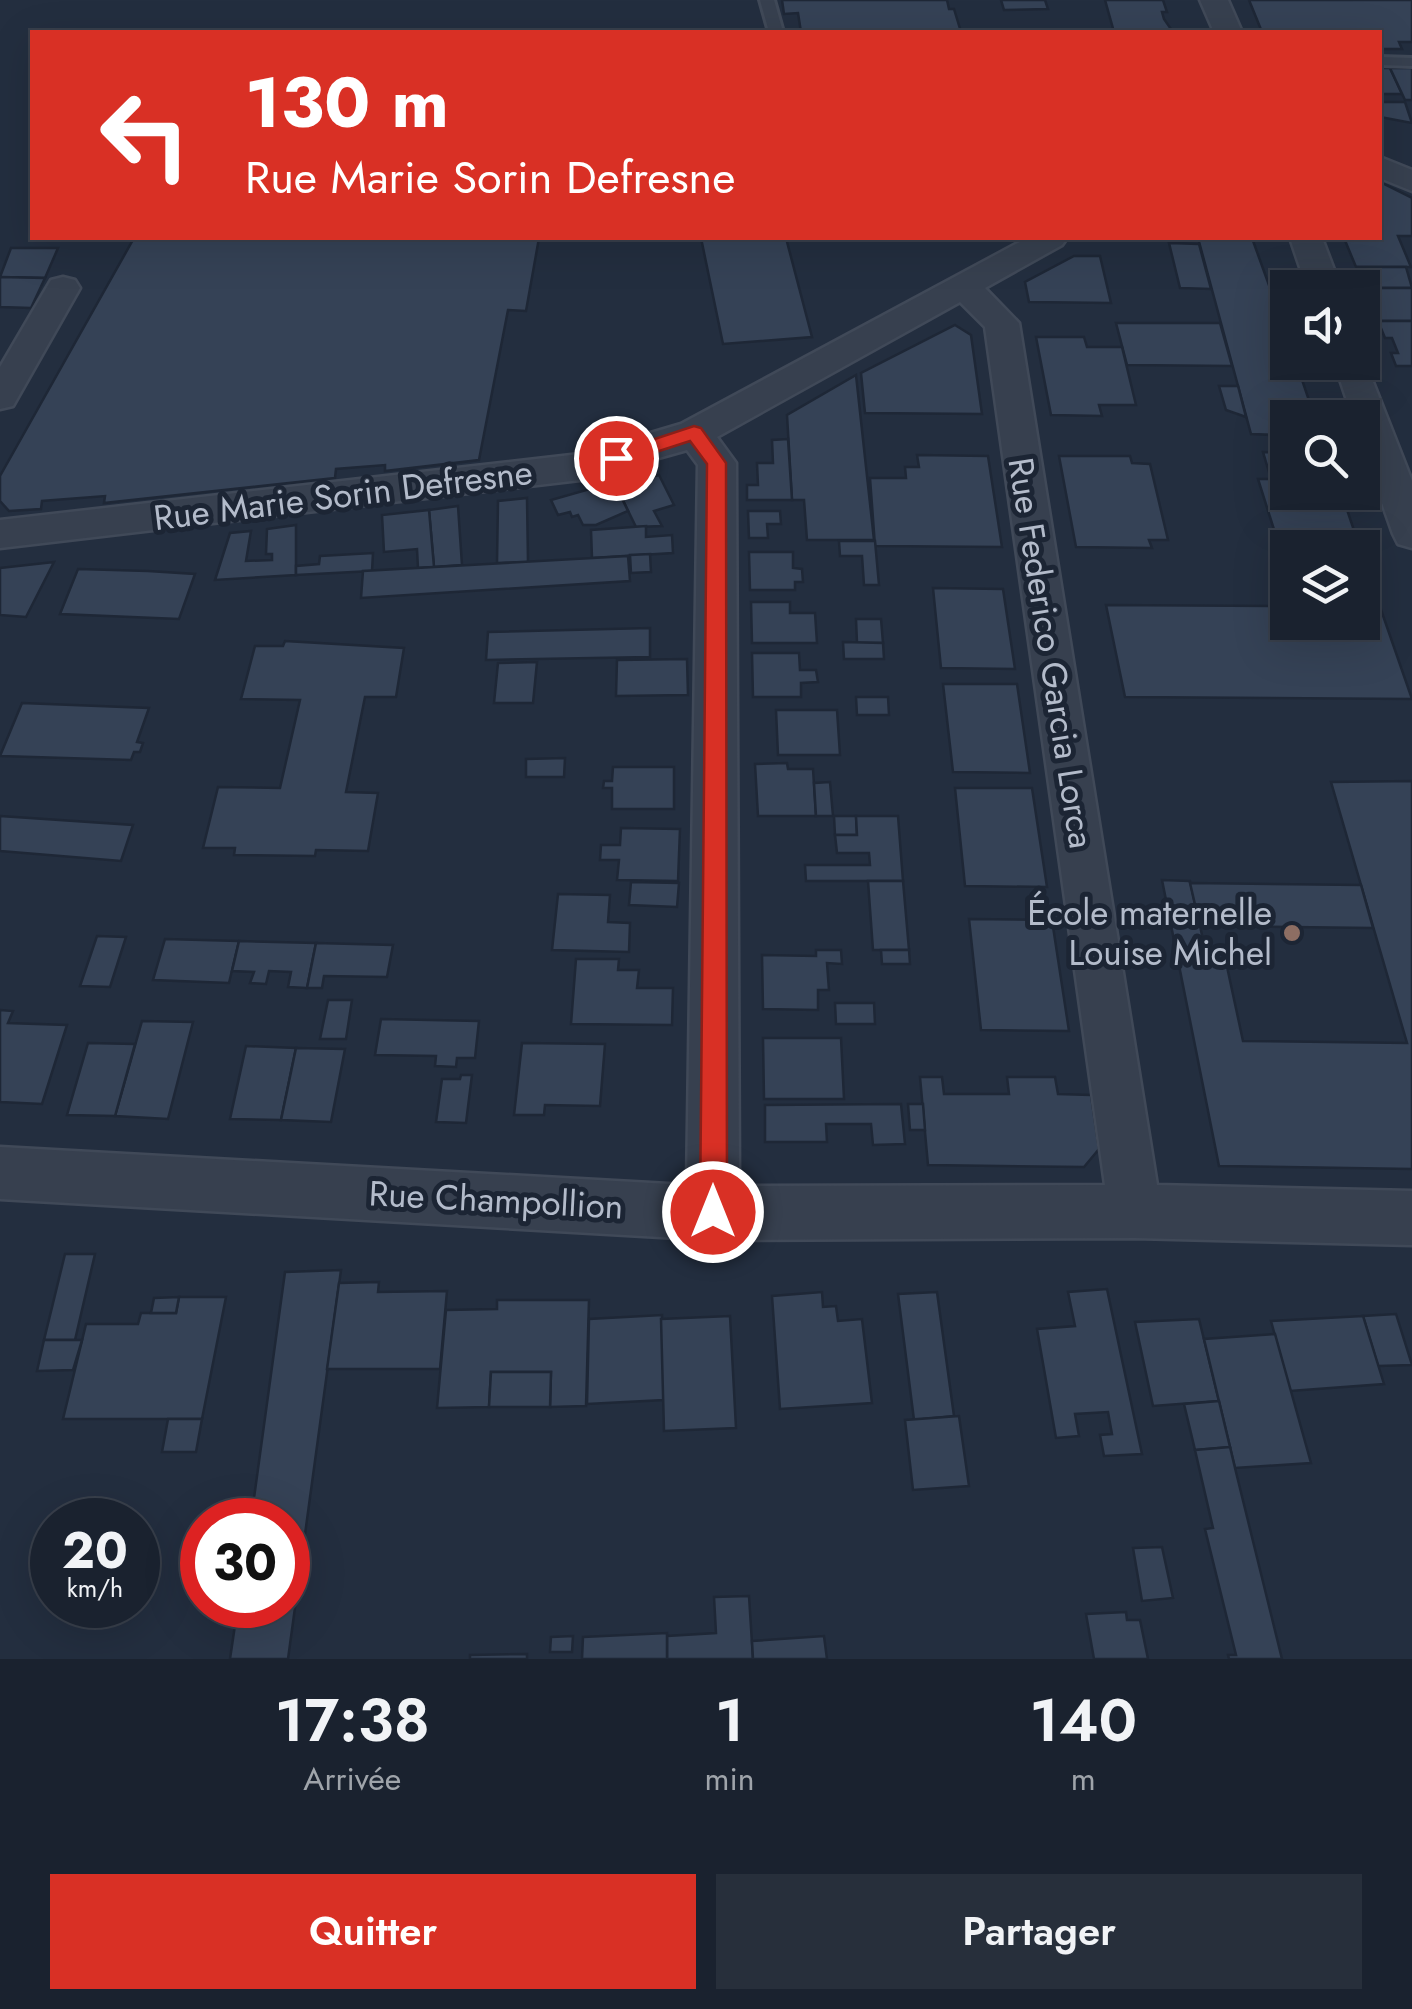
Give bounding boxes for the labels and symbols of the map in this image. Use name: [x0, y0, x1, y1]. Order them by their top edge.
pin: [574, 416, 659, 501]
street label: Rue Marie Sorin Defresne: [151, 447, 535, 543]
street label: Rue Federico Garcia Lorca: [995, 454, 1107, 852]
place label: École maternelle Louise Michel: [1027, 888, 1272, 978]
marker: École maternelle Louise Michel: [1281, 922, 1303, 944]
position arrow: [661, 1160, 765, 1264]
street label: Rue Champollion: [367, 1168, 625, 1232]
speed limit sign: 30: [180, 1498, 310, 1628]

